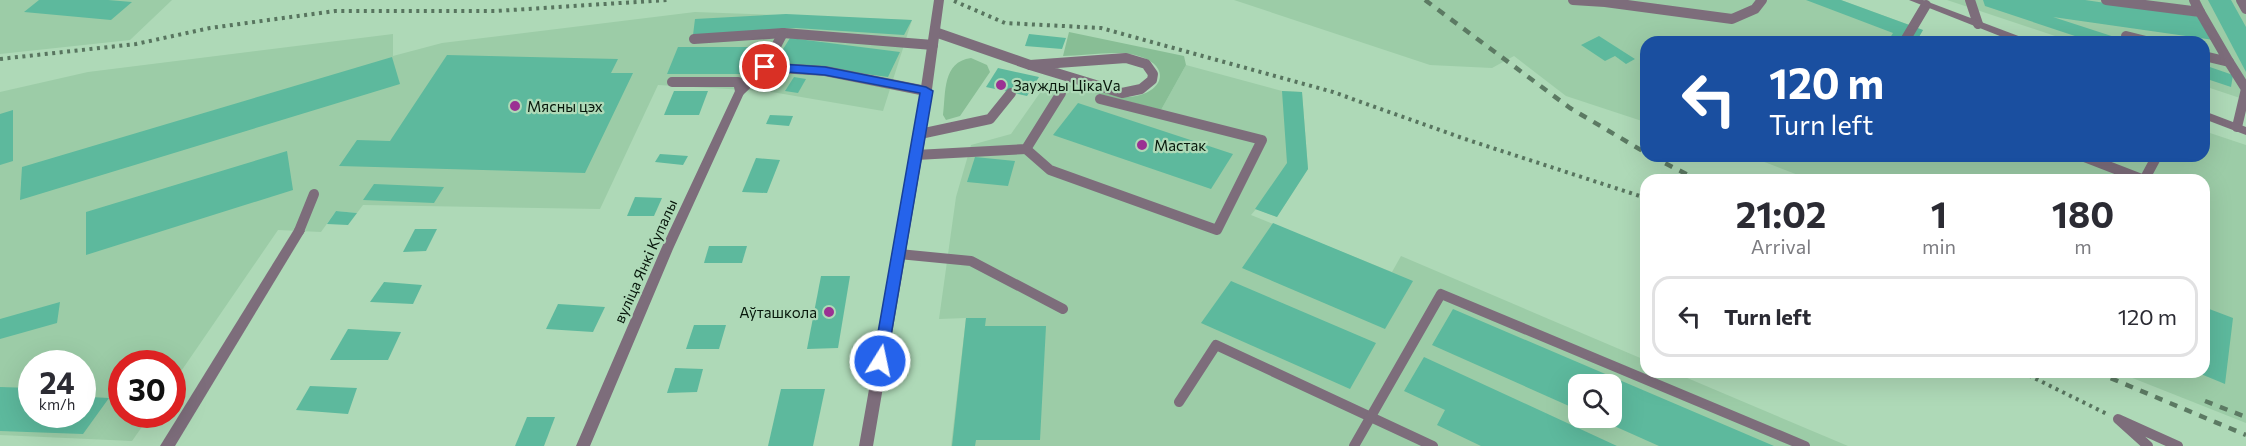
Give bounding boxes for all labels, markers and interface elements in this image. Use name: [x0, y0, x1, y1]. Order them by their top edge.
pin: [739, 41, 790, 92]
icon: arrive: [748, 50, 781, 83]
text: 120 m: [1769, 56, 1884, 108]
icon: left: [1670, 60, 1748, 138]
place label: Заужды ЦікаVа: [1013, 76, 1121, 94]
marker: Заужды ЦікаVа: [994, 78, 1008, 92]
place label: Мясны цэх: [527, 97, 603, 115]
marker: Мясны цэх: [508, 99, 522, 113]
text: Turn left: [1769, 108, 1873, 141]
place label: Мастак: [1154, 136, 1206, 154]
marker: Мастак: [1135, 138, 1149, 152]
text: 21:02: [1736, 191, 1826, 235]
text: 1: [1931, 191, 1947, 235]
text: 180: [2052, 191, 2114, 235]
street label: вуліца Янкі Купалы: [610, 196, 680, 326]
text: Arrival: [1751, 234, 1811, 258]
text: min: [1922, 234, 1956, 258]
text: m: [2074, 234, 2092, 258]
icon: left: [1673, 300, 1706, 333]
place label: Аўташкола: [739, 303, 817, 321]
text: Turn left: [1724, 303, 1811, 330]
text: 120 m: [2118, 303, 2177, 330]
marker: Аўташкола: [822, 305, 836, 319]
position arrow: [848, 329, 912, 393]
speed limit sign: 30: [108, 350, 186, 428]
text: 24: [39, 363, 75, 400]
map controls: [1568, 374, 1622, 428]
button: search: [1568, 374, 1622, 428]
text: km/h: [39, 395, 75, 413]

